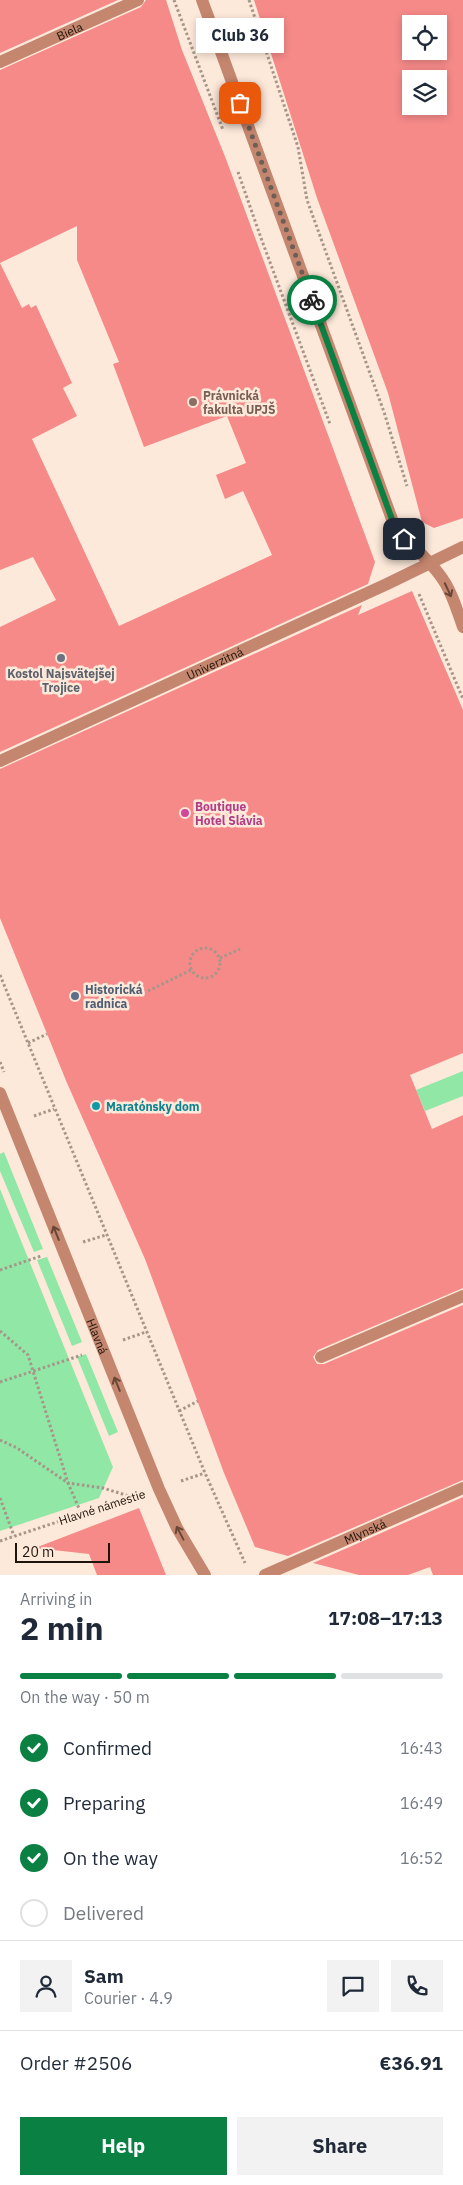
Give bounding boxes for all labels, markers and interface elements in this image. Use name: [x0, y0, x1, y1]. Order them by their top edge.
map controls: [402, 15, 447, 115]
button: locate: [402, 15, 447, 60]
street label: Biela: [54, 18, 85, 43]
callout: Club 36: [196, 18, 284, 53]
text: Club 36: [211, 25, 269, 45]
button: layers: [402, 70, 447, 115]
pin: [219, 82, 261, 124]
icon: bag: [226, 89, 254, 117]
courier: [287, 275, 337, 325]
icon: bike: [298, 286, 326, 314]
place label: Právnická fakulta UPJŠ: [203, 388, 276, 417]
marker: Právnická fakulta UPJŠ: [187, 396, 199, 408]
pin: [383, 518, 425, 560]
icon: home: [390, 525, 418, 553]
one-way arrow: [444, 582, 453, 597]
street label: Univerzitná: [184, 643, 246, 682]
marker: Kostol Najsvätejšej Trojice: [55, 652, 67, 664]
place label: Kostol Najsvätejšej Trojice: [7, 666, 115, 695]
place label: Boutique Hotel Slávia: [195, 799, 263, 828]
marker: Boutique Hotel Slávia: [179, 807, 191, 819]
place label: Historická radnica: [85, 982, 143, 1011]
marker: Historická radnica: [69, 990, 81, 1002]
place label: Maratónsky dom: [106, 1099, 200, 1114]
marker: Maratónsky dom: [90, 1100, 102, 1112]
one-way arrow: [51, 1226, 60, 1241]
street label: Hlavná: [84, 1316, 112, 1357]
one-way arrow: [111, 1376, 120, 1391]
street label: Hlavné námestie: [57, 1486, 148, 1528]
street label: Mlynská: [342, 1515, 389, 1547]
one-way arrow: [175, 1526, 184, 1541]
scale bar: [15, 1540, 110, 1563]
text: 20 m: [22, 1543, 54, 1561]
text: Arriving in: [20, 1589, 92, 1609]
text: 17:08–17:13: [328, 1606, 443, 1630]
text: 2 min: [20, 1607, 104, 1649]
text: On the way · 50 m: [20, 1687, 150, 1707]
icon: check: [20, 1734, 48, 1762]
text: Confirmed: [63, 1736, 152, 1760]
text: 16:43: [400, 1738, 443, 1758]
icon: check: [20, 1789, 48, 1817]
text: Preparing: [63, 1791, 145, 1815]
text: 16:49: [400, 1793, 443, 1813]
icon: check: [20, 1844, 48, 1872]
text: On the way: [63, 1846, 158, 1870]
text: 16:52: [400, 1848, 443, 1868]
text: Delivered: [63, 1901, 144, 1925]
button: person: [20, 1960, 72, 2012]
button: chat: [327, 1960, 379, 2012]
button: phone: [391, 1960, 443, 2012]
text: Sam: [84, 1964, 124, 1988]
text: Courier · 4.9: [84, 1988, 173, 2008]
text: Order #2506: [20, 2051, 132, 2075]
text: €36.91: [380, 2051, 443, 2075]
button: Help: [20, 2117, 227, 2175]
button: Share: [237, 2117, 443, 2175]

